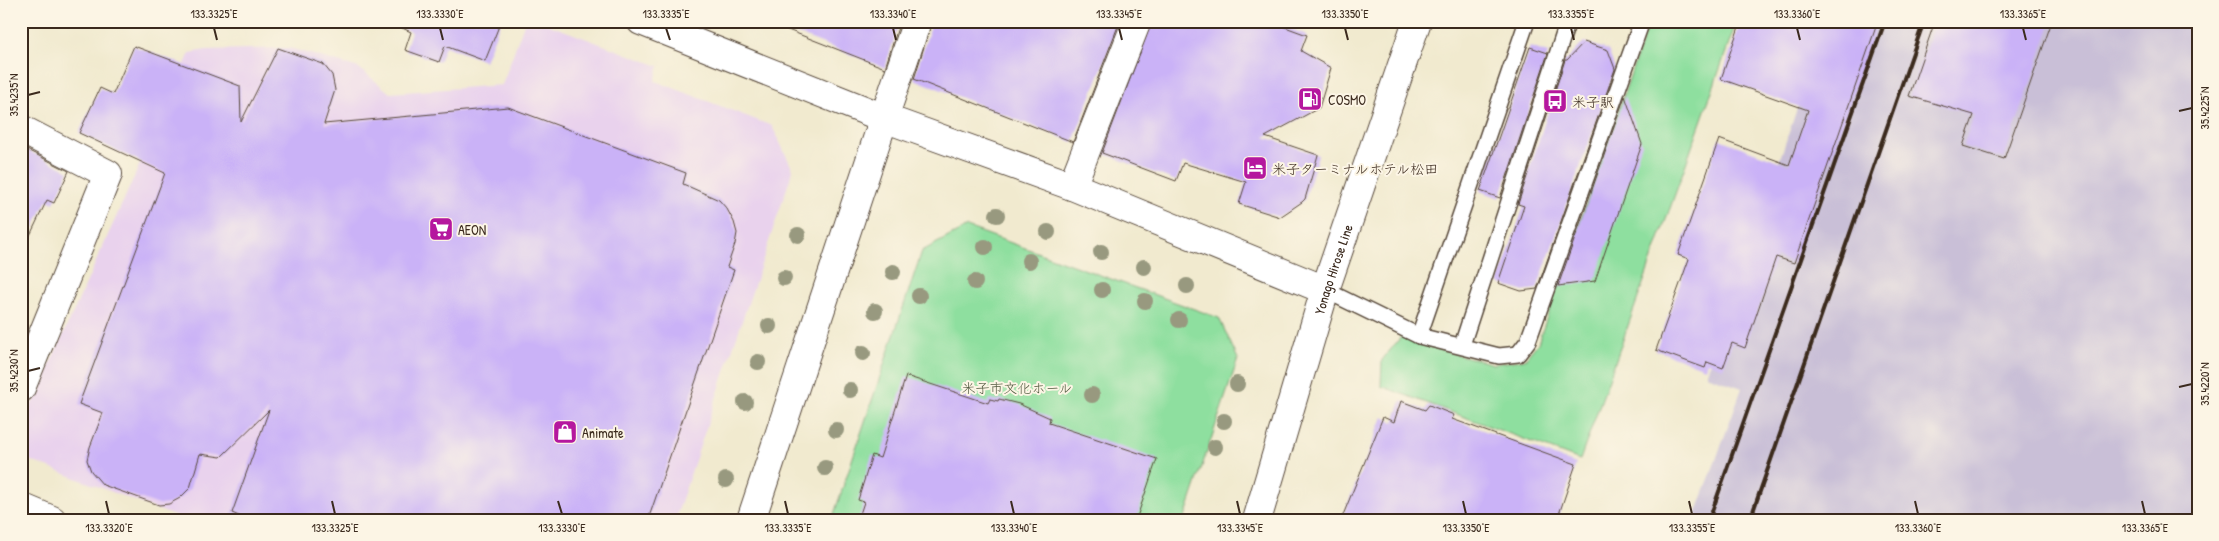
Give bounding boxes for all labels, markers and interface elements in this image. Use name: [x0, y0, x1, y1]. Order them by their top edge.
text: 133.3325°E: [190, 5, 238, 22]
text: 133.3330°E: [416, 5, 464, 22]
text: 133.3335°E: [643, 5, 690, 22]
text: 133.3340°E: [870, 5, 917, 22]
text: 133.3345°E: [1096, 5, 1143, 22]
text: 133.3350°E: [1322, 5, 1369, 22]
text: 133.3355°E: [1548, 5, 1595, 22]
text: 133.3360°E: [1774, 5, 1821, 22]
text: 133.3365°E: [2000, 5, 2047, 22]
text: 35.4235°N: [5, 74, 22, 116]
fuel station icon: COSMO: [1297, 86, 1323, 112]
text: 35.4225°N: [2196, 87, 2213, 130]
bus stop icon: 米子駅: [1542, 88, 1568, 114]
place label: COSMO: [1328, 90, 1366, 109]
place label: 米子駅: [1572, 92, 1614, 111]
hotel icon: 米子ターミナルホテル松田: [1242, 155, 1268, 181]
place label: 米子ターミナルホテル松田: [1272, 159, 1438, 178]
supermarket icon: AEON: [428, 216, 454, 242]
place label: AEON: [458, 220, 486, 239]
street label: Yonago Hirose Line: [1309, 221, 1357, 317]
text: 35.4230°N: [5, 349, 22, 393]
text: 35.4220°N: [2196, 362, 2213, 406]
park label: 米子市文化ホール: [961, 378, 1073, 397]
shop icon: Animate: [552, 419, 578, 445]
place label: Animate: [582, 423, 624, 442]
text: 133.3320°E: [85, 519, 133, 536]
text: 133.3325°E: [311, 519, 359, 536]
text: 133.3330°E: [538, 519, 586, 536]
text: 133.3335°E: [765, 519, 812, 536]
text: 133.3340°E: [991, 519, 1038, 536]
text: 133.3345°E: [1217, 519, 1264, 536]
text: 133.3350°E: [1443, 519, 1490, 536]
text: 133.3355°E: [1669, 519, 1716, 536]
text: 133.3360°E: [1895, 519, 1942, 536]
text: 133.3365°E: [2122, 519, 2169, 536]

